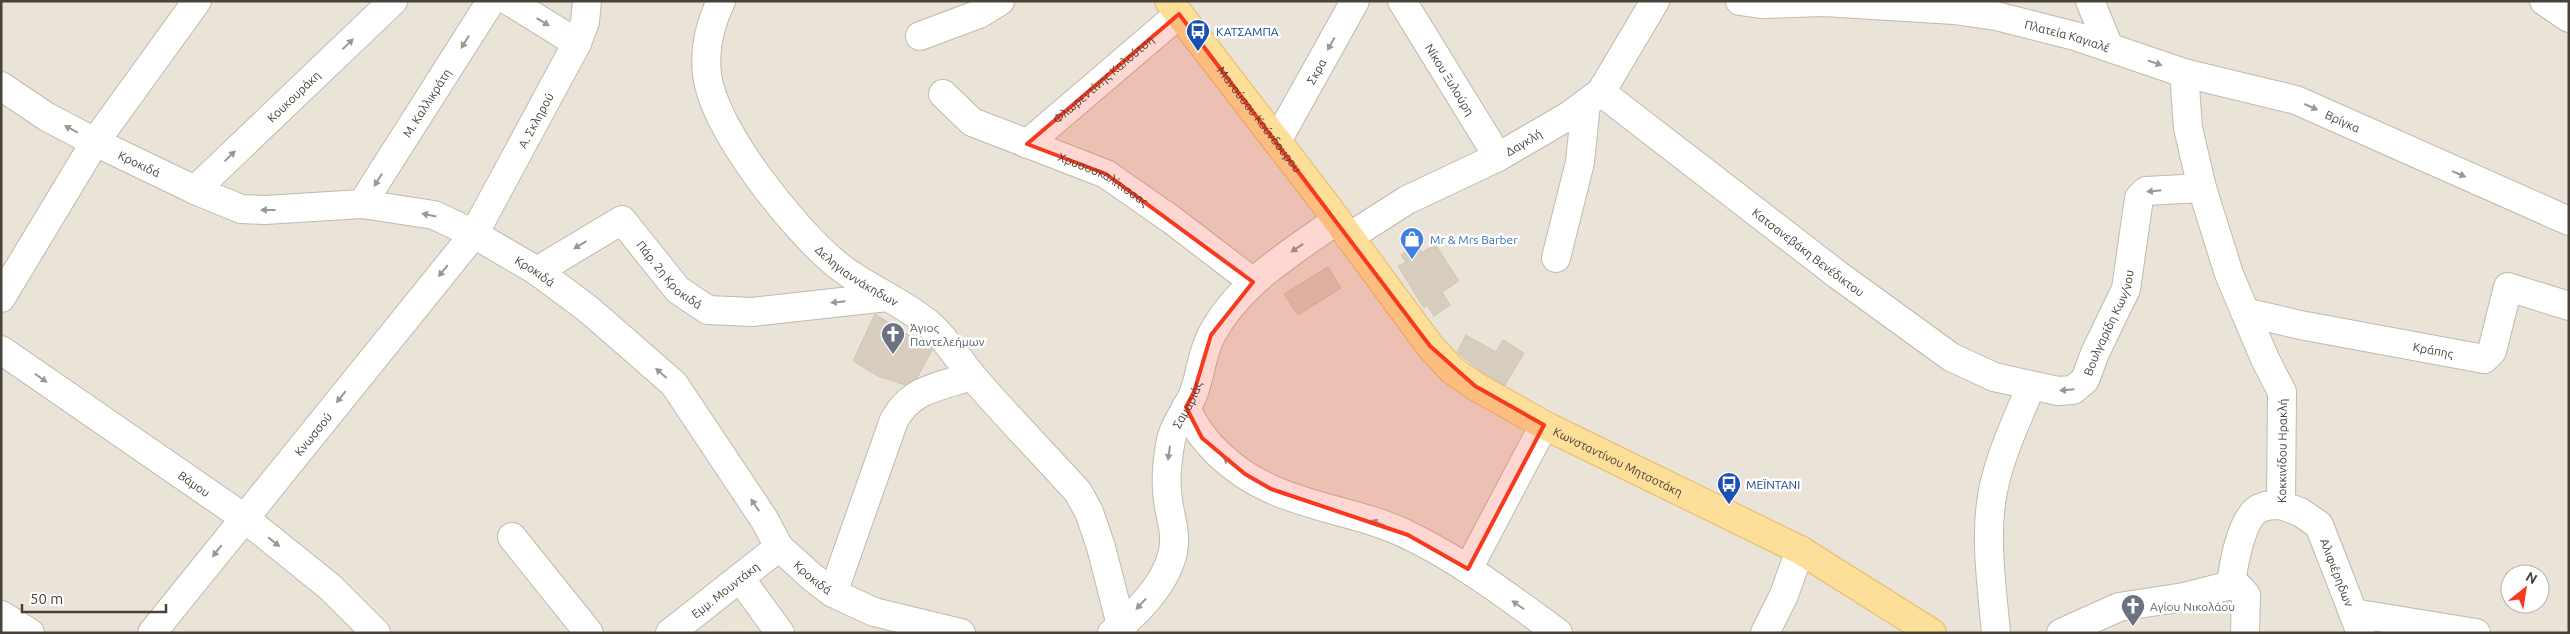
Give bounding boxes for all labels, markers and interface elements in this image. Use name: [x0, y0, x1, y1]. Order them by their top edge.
one-way arrow: [537, 17, 550, 26]
street label: Πλατεία Καγιαλέ: [2023, 17, 2112, 54]
bus stop icon: ΚΑΤΣΑΜΠΑ: [1185, 18, 1211, 52]
place label: ΚΑΤΣΑΜΠΑ: [1216, 25, 1279, 38]
street label: Φλωρεντίνης Καλούτση: [1050, 32, 1156, 126]
one-way arrow: [460, 36, 469, 49]
one-way arrow: [1327, 37, 1336, 50]
one-way arrow: [342, 38, 354, 50]
street label: Νίκου Ξυλούρη: [1423, 41, 1477, 118]
street label: Σκρα: [1304, 56, 1328, 86]
one-way arrow: [2147, 59, 2162, 67]
street label: Μανούσου Κούνδουρου: [1215, 64, 1305, 175]
street label: Μ. Καλλικράτη: [400, 66, 453, 139]
street label: Κουκουράκη: [264, 68, 323, 124]
street label: Α. Σκληρού: [515, 90, 556, 150]
one-way arrow: [2304, 103, 2318, 111]
street label: Βρίγκα: [2323, 107, 2362, 134]
one-way arrow: [63, 125, 78, 133]
street label: Δαγκλή: [1503, 126, 1544, 158]
street label: Κροκιδά: [116, 148, 163, 179]
one-way arrow: [224, 150, 236, 162]
street label: Χρυσοσκαλίτισσας: [1056, 150, 1152, 209]
one-way arrow: [2452, 170, 2466, 178]
one-way arrow: [373, 173, 383, 186]
one-way arrow: [2145, 187, 2161, 195]
street label: Κατσανεβάκη Βενέδικτου: [1750, 205, 1867, 299]
one-way arrow: [260, 206, 276, 214]
one-way arrow: [422, 211, 437, 219]
shop icon: Mr & Mrs Barber: [1399, 226, 1425, 260]
place label: Mr & Mrs Barber: [1430, 233, 1518, 246]
street label: Πάρ. 2η Κροκιδά: [634, 238, 705, 311]
one-way arrow: [573, 241, 586, 250]
street label: Δεληγιαννάκηδων: [813, 242, 901, 308]
one-way arrow: [1290, 243, 1304, 253]
street label: Κροκιδά: [513, 253, 558, 289]
one-way arrow: [438, 265, 449, 278]
street label: Βουλγαρίδη Κων/νου: [2081, 269, 2135, 377]
one-way arrow: [830, 298, 846, 306]
church icon: Άγιος Παντελεήμων: [880, 321, 906, 355]
place label: Άγιος Παντελεήμων: [910, 321, 985, 348]
street label: Κράπης: [2412, 340, 2455, 361]
one-way arrow: [655, 367, 668, 378]
one-way arrow: [35, 373, 48, 383]
street label: Σαμαριάς: [1169, 379, 1205, 430]
one-way arrow: [2058, 386, 2074, 394]
one-way arrow: [335, 391, 346, 404]
street label: Κοκκινίδου Ηρακλή: [2275, 399, 2288, 503]
street label: Κνωσσού: [292, 410, 334, 458]
street label: Κωνσταντίνου Μητσοτάκη: [1551, 424, 1685, 498]
one-way arrow: [1165, 446, 1173, 462]
one-way arrow: [1223, 457, 1236, 467]
street label: Βάμου: [176, 468, 213, 499]
bus stop icon: ΜΕΪΝΤΑΝΙ: [1716, 471, 1742, 505]
place label: ΜΕΪΝΤΑΝΙ: [1746, 478, 1800, 491]
one-way arrow: [750, 498, 760, 511]
one-way arrow: [1371, 519, 1386, 527]
street label: Αλιφιέρηδων: [2318, 536, 2357, 609]
one-way arrow: [267, 537, 280, 548]
one-way arrow: [211, 544, 222, 557]
street label: Κροκιδά: [792, 558, 835, 596]
street label: Εμμ. Μουντάκη: [689, 559, 761, 620]
north arrow: [2500, 564, 2550, 614]
text: N: [2523, 568, 2540, 587]
scale bar: [22, 582, 166, 614]
text: 50 m: [30, 590, 63, 607]
church icon: Αγίου Νικολάου: [2120, 593, 2146, 627]
one-way arrow: [1135, 598, 1147, 610]
one-way arrow: [1512, 599, 1525, 610]
place label: Αγίου Νικολάου: [2150, 600, 2235, 613]

